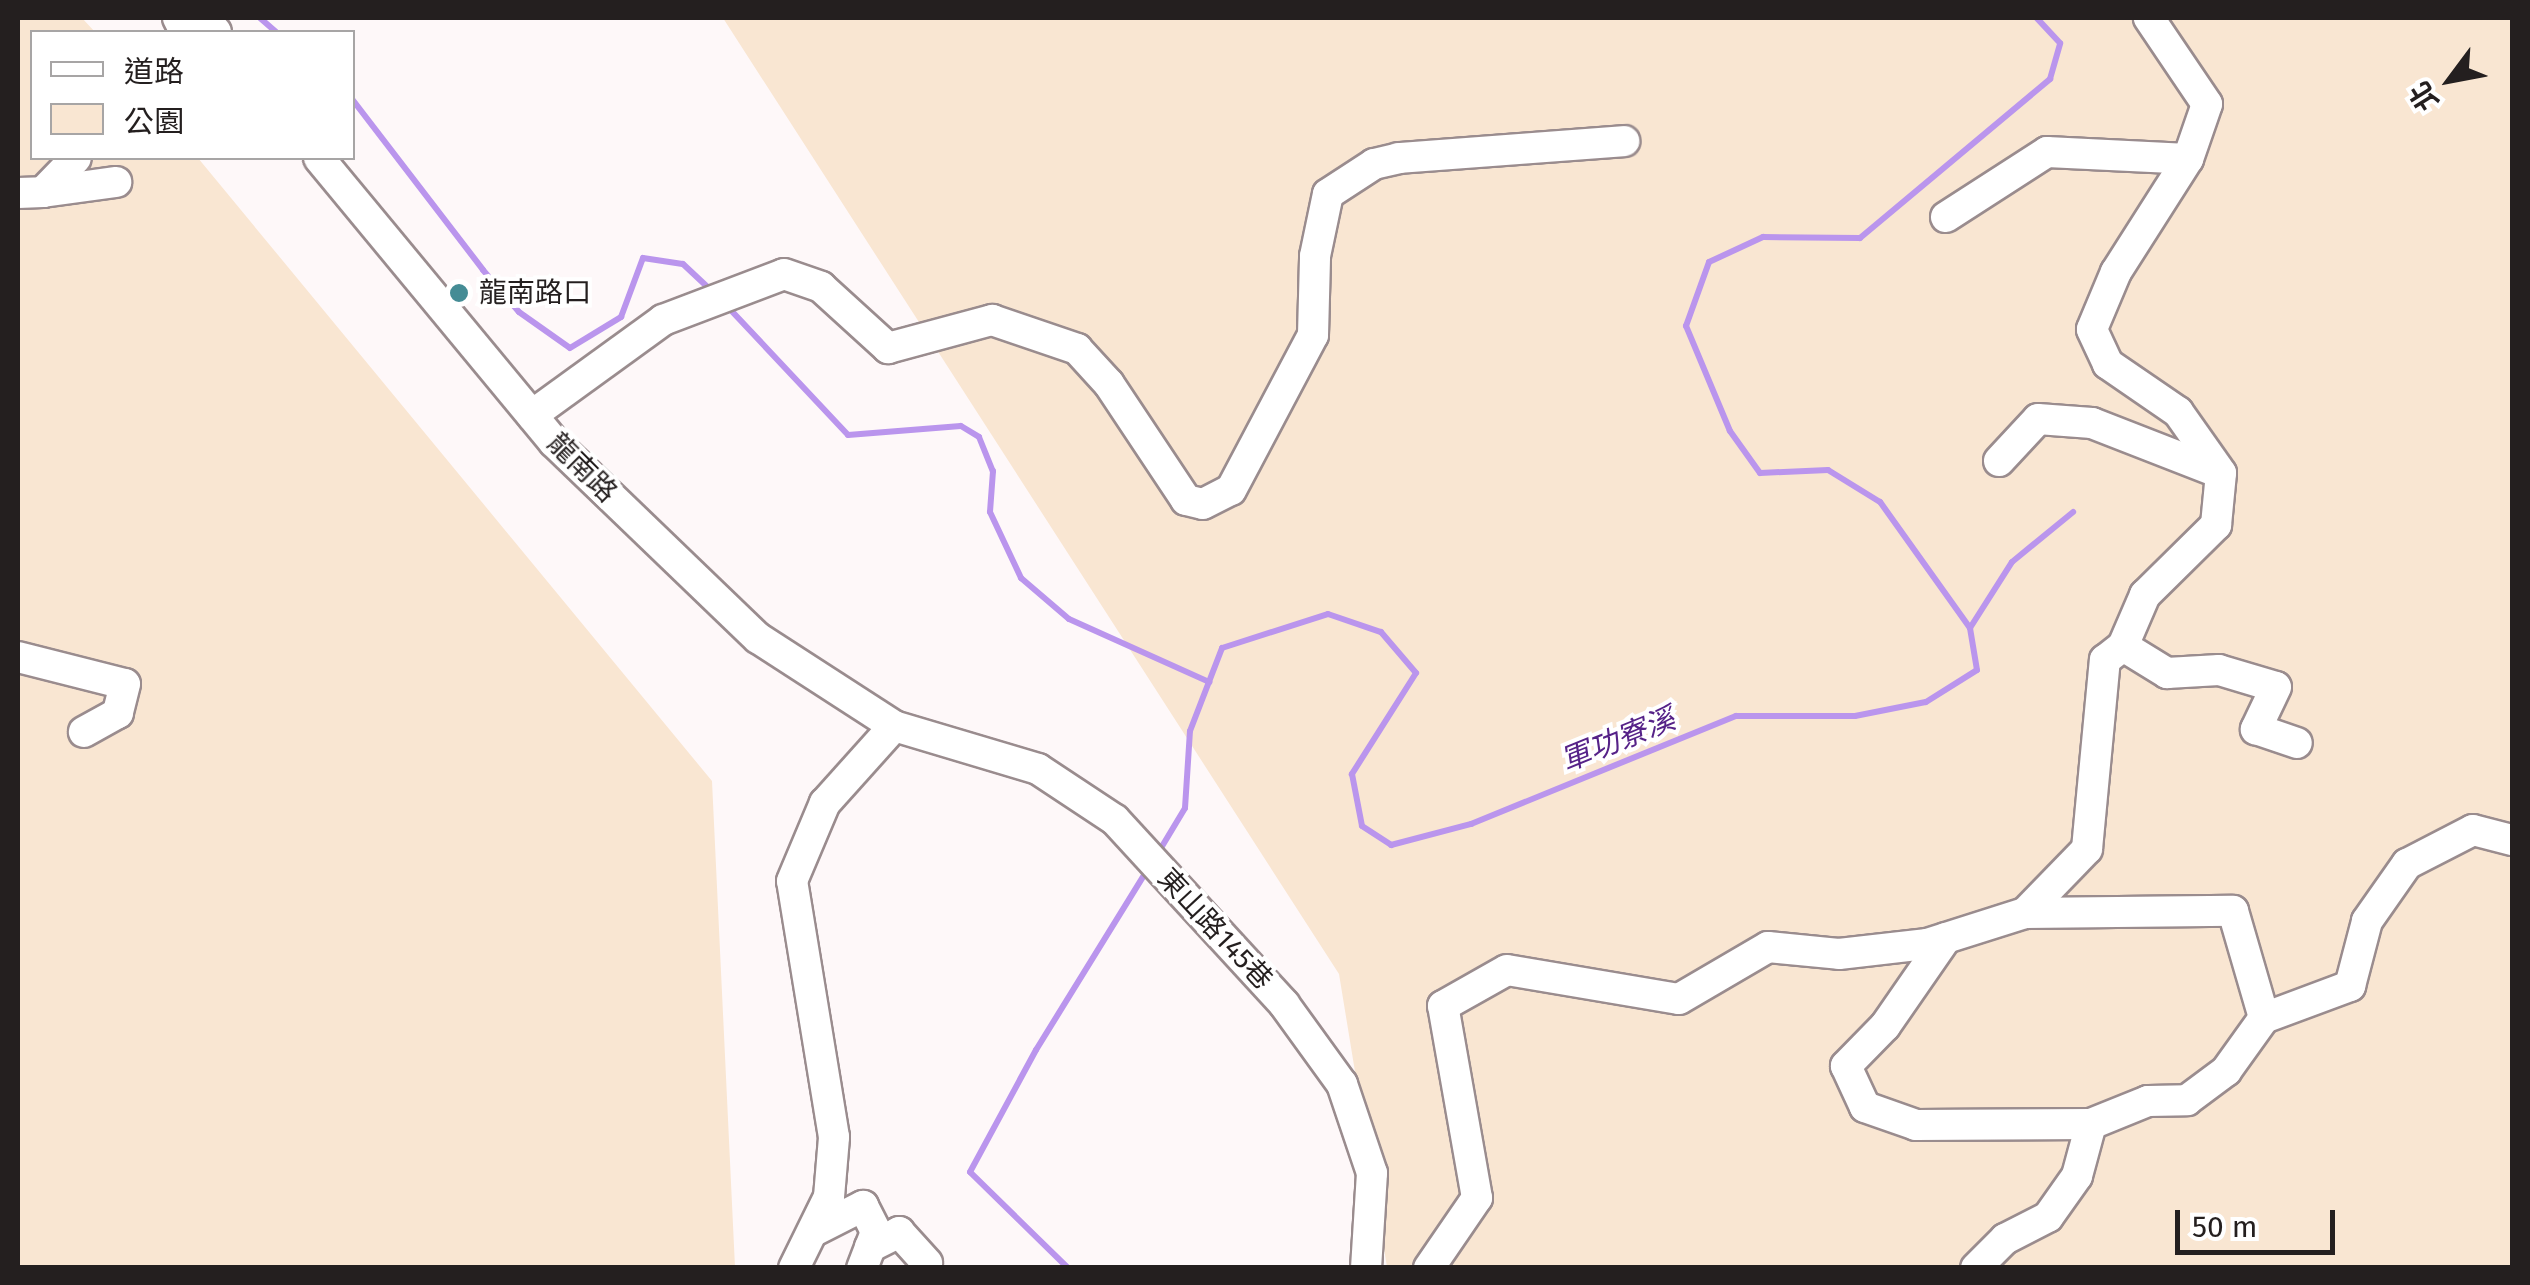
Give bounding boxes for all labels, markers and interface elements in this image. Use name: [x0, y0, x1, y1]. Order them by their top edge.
legend: [30, 30, 355, 160]
north arrow: [2400, 30, 2500, 130]
text: 道路: [124, 54, 184, 90]
text: 北: [2403, 76, 2446, 117]
text: 公園: [124, 104, 184, 140]
place label: 龍南路口: [479, 276, 591, 310]
marker: 龍南路口: [448, 282, 470, 304]
street label: 龍南路: [540, 426, 624, 510]
water label: 軍功寮溪: [1556, 701, 1680, 779]
street label: 東山路145巷: [1151, 862, 1279, 996]
scale bar: [2180, 1190, 2340, 1252]
text: 50 m: [2192, 1209, 2257, 1245]

